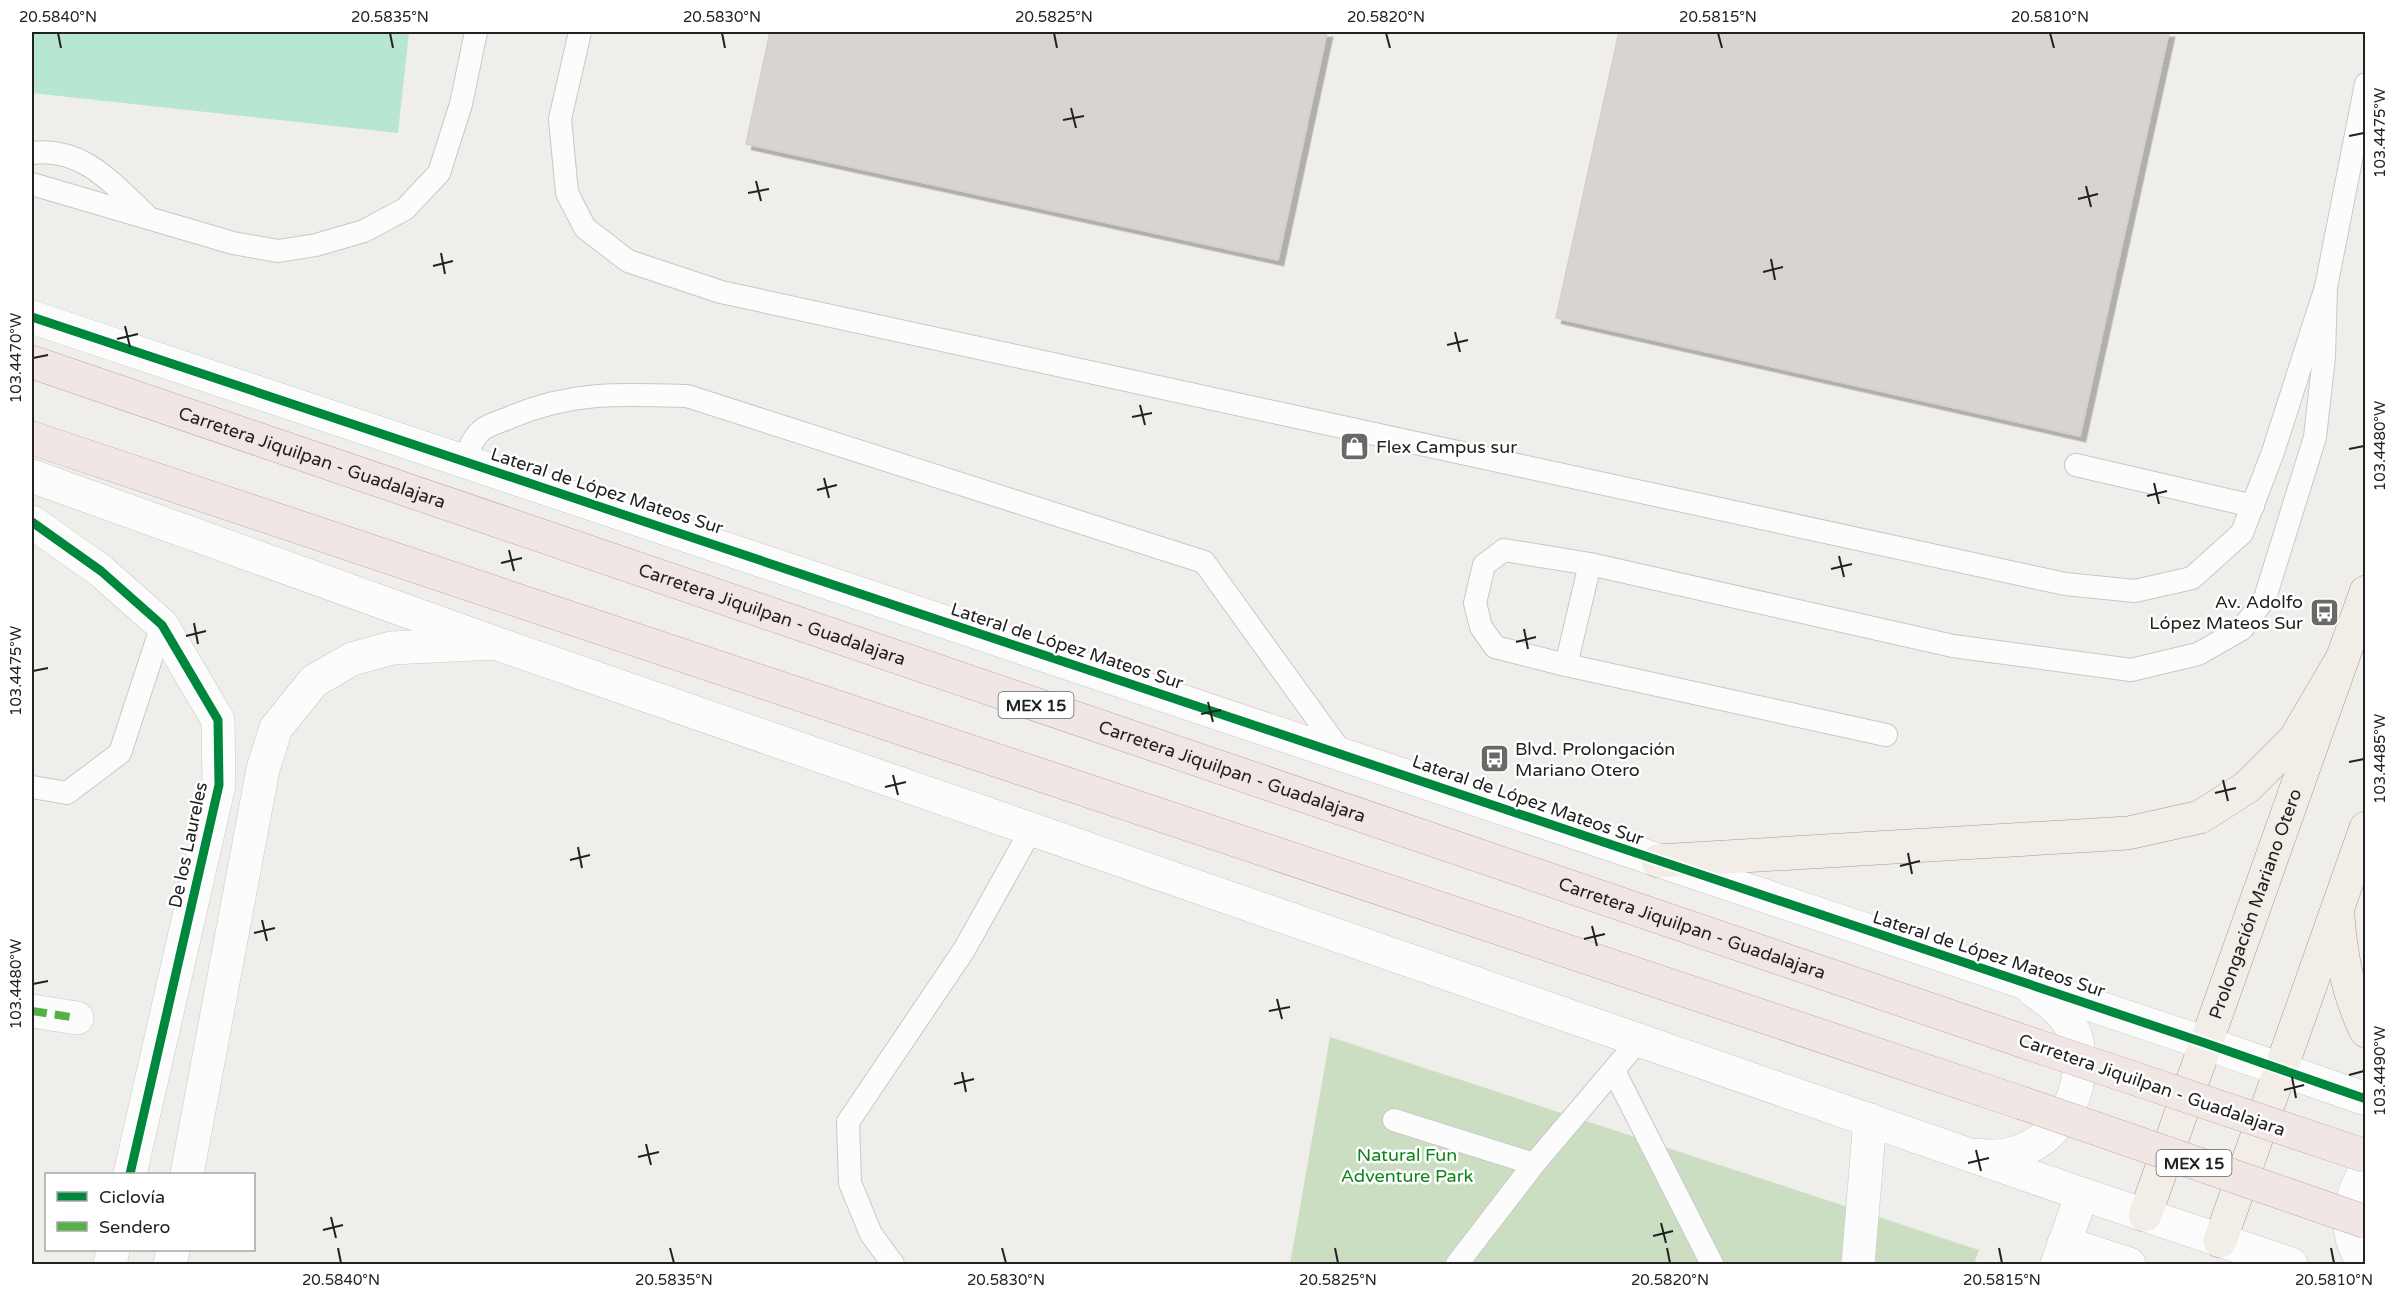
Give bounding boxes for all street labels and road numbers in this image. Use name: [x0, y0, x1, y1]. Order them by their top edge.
street label: Carretera Jiquilpan - Guadalajara: [176, 402, 449, 513]
street label: Lateral de López Mateos Sur: [488, 443, 726, 539]
street label: Carretera Jiquilpan - Guadalajara: [636, 559, 909, 670]
street label: Lateral de López Mateos Sur: [948, 598, 1186, 694]
road number: MEX 15: [998, 692, 1074, 718]
street label: Carretera Jiquilpan - Guadalajara: [1096, 716, 1369, 827]
street label: Lateral de López Mateos Sur: [1409, 750, 1647, 850]
street label: De los Laureles: [164, 780, 212, 910]
street label: Prolongación Mariano Otero: [2204, 786, 2306, 1022]
street label: Carretera Jiquilpan - Guadalajara: [1556, 873, 1829, 984]
street label: Lateral de López Mateos Sur: [1870, 906, 2108, 1002]
street label: Carretera Jiquilpan - Guadalajara: [2016, 1029, 2288, 1141]
road number: MEX 15: [2156, 1150, 2232, 1176]

